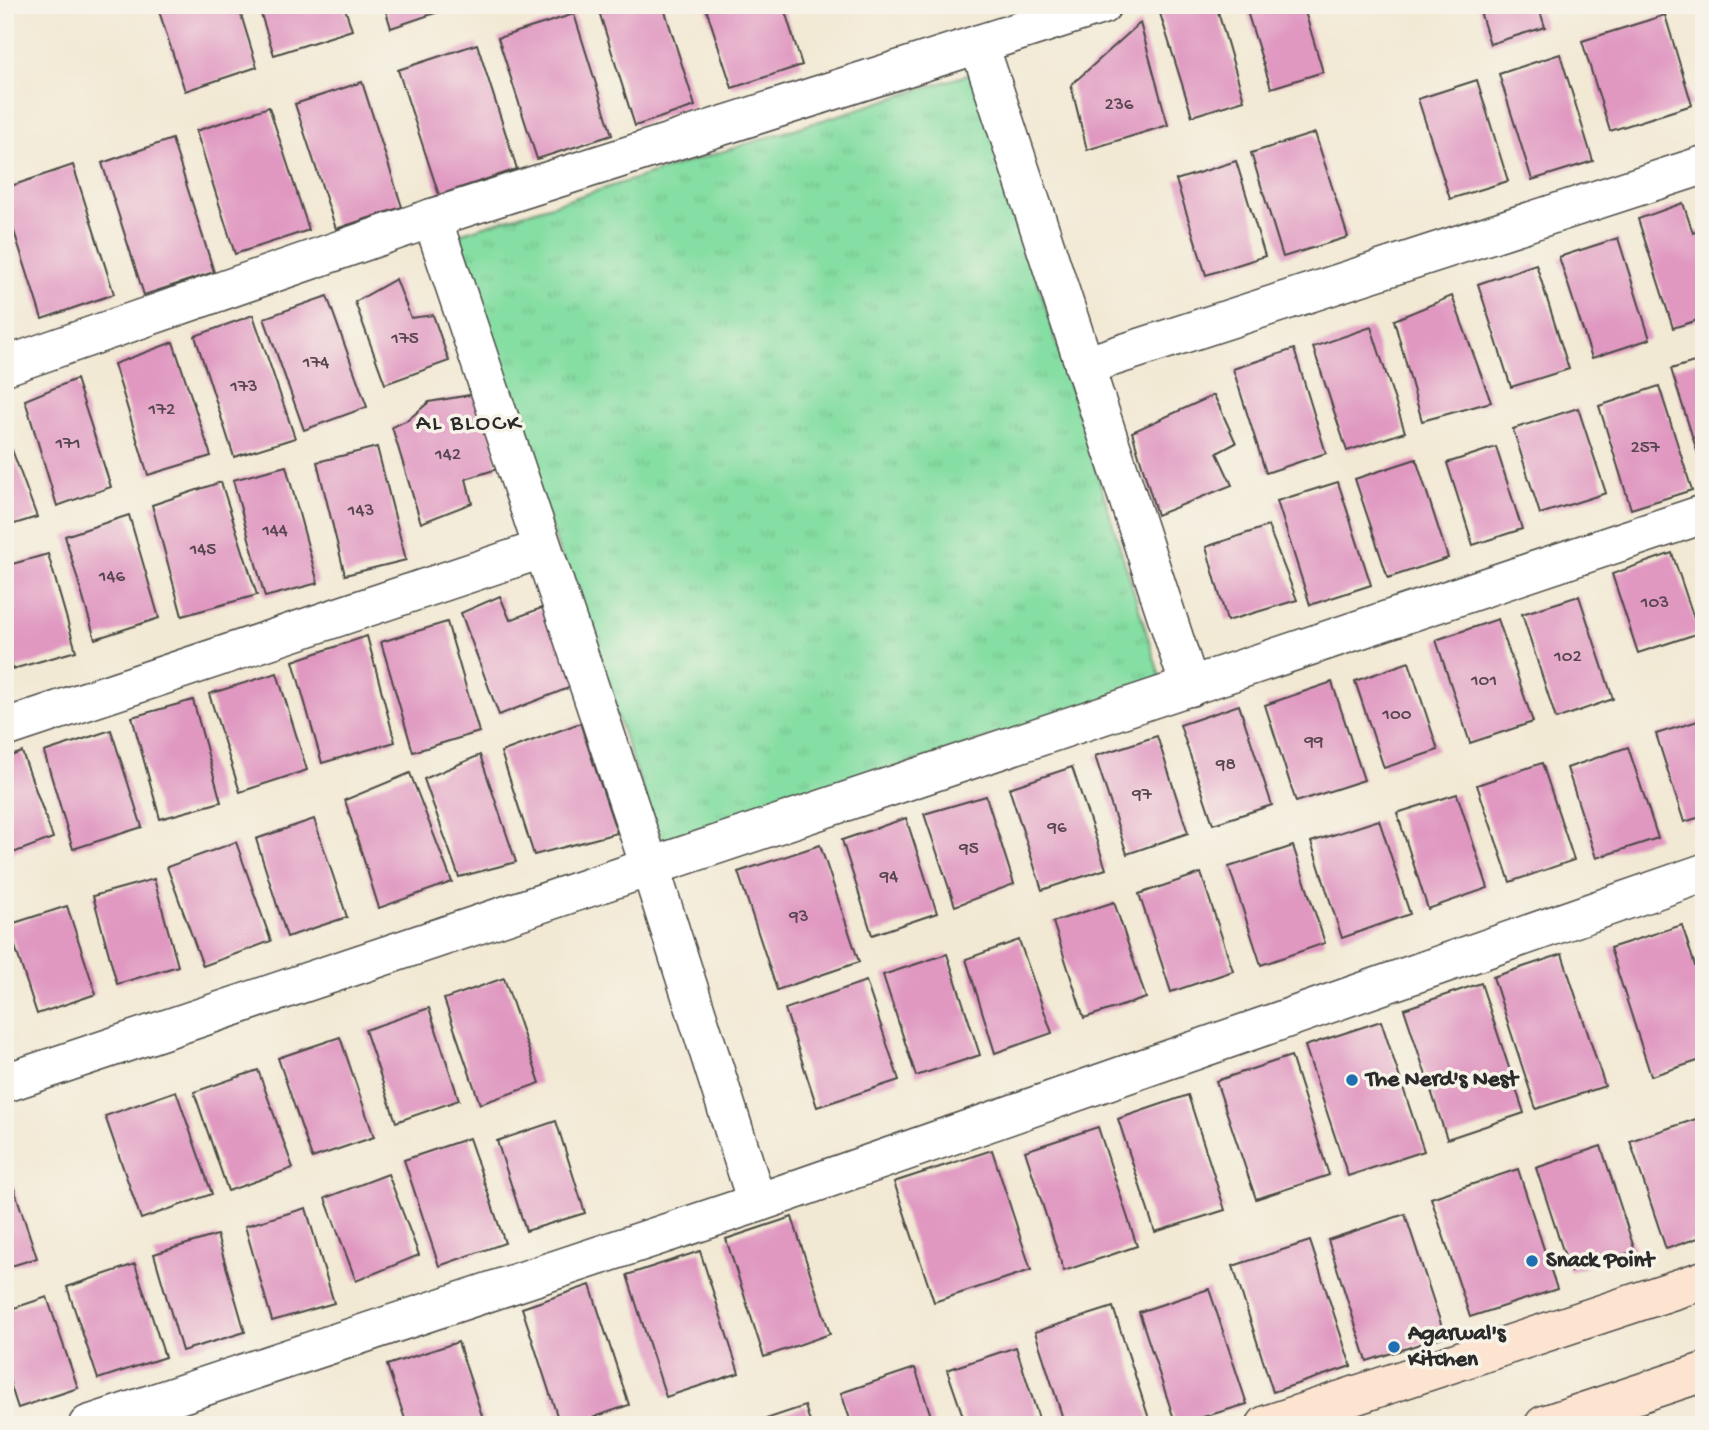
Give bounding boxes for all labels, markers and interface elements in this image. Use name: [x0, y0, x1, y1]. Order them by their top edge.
house number: 236: [1105, 94, 1134, 117]
house number: 175: [390, 328, 419, 351]
house number: 174: [302, 352, 329, 375]
house number: 173: [229, 376, 258, 399]
house number: 172: [148, 399, 175, 422]
district label: AL BLOCK: [416, 410, 523, 439]
house number: 171: [54, 433, 81, 456]
house number: 257: [1630, 437, 1661, 460]
house number: 142: [434, 444, 461, 467]
house number: 143: [347, 500, 374, 523]
house number: 144: [261, 520, 288, 543]
house number: 145: [189, 539, 216, 562]
house number: 146: [98, 566, 126, 589]
house number: 103: [1640, 592, 1669, 615]
house number: 102: [1553, 646, 1582, 669]
house number: 101: [1470, 670, 1497, 693]
house number: 100: [1381, 704, 1412, 727]
house number: 99: [1303, 731, 1324, 754]
house number: 98: [1215, 754, 1236, 777]
house number: 97: [1131, 784, 1153, 807]
house number: 96: [1046, 817, 1067, 840]
house number: 95: [958, 838, 979, 861]
house number: 94: [879, 866, 898, 889]
house number: 93: [788, 906, 809, 929]
place label: The Nerd's Nest: [1364, 1067, 1520, 1094]
marker: The Nerd's Nest: [1344, 1072, 1360, 1088]
place label: Snack Point: [1546, 1248, 1656, 1275]
marker: Snack Point: [1524, 1253, 1540, 1269]
place label: Agarwal's Kitchen: [1407, 1321, 1507, 1374]
marker: Agarwal's Kitchen: [1386, 1339, 1402, 1355]

